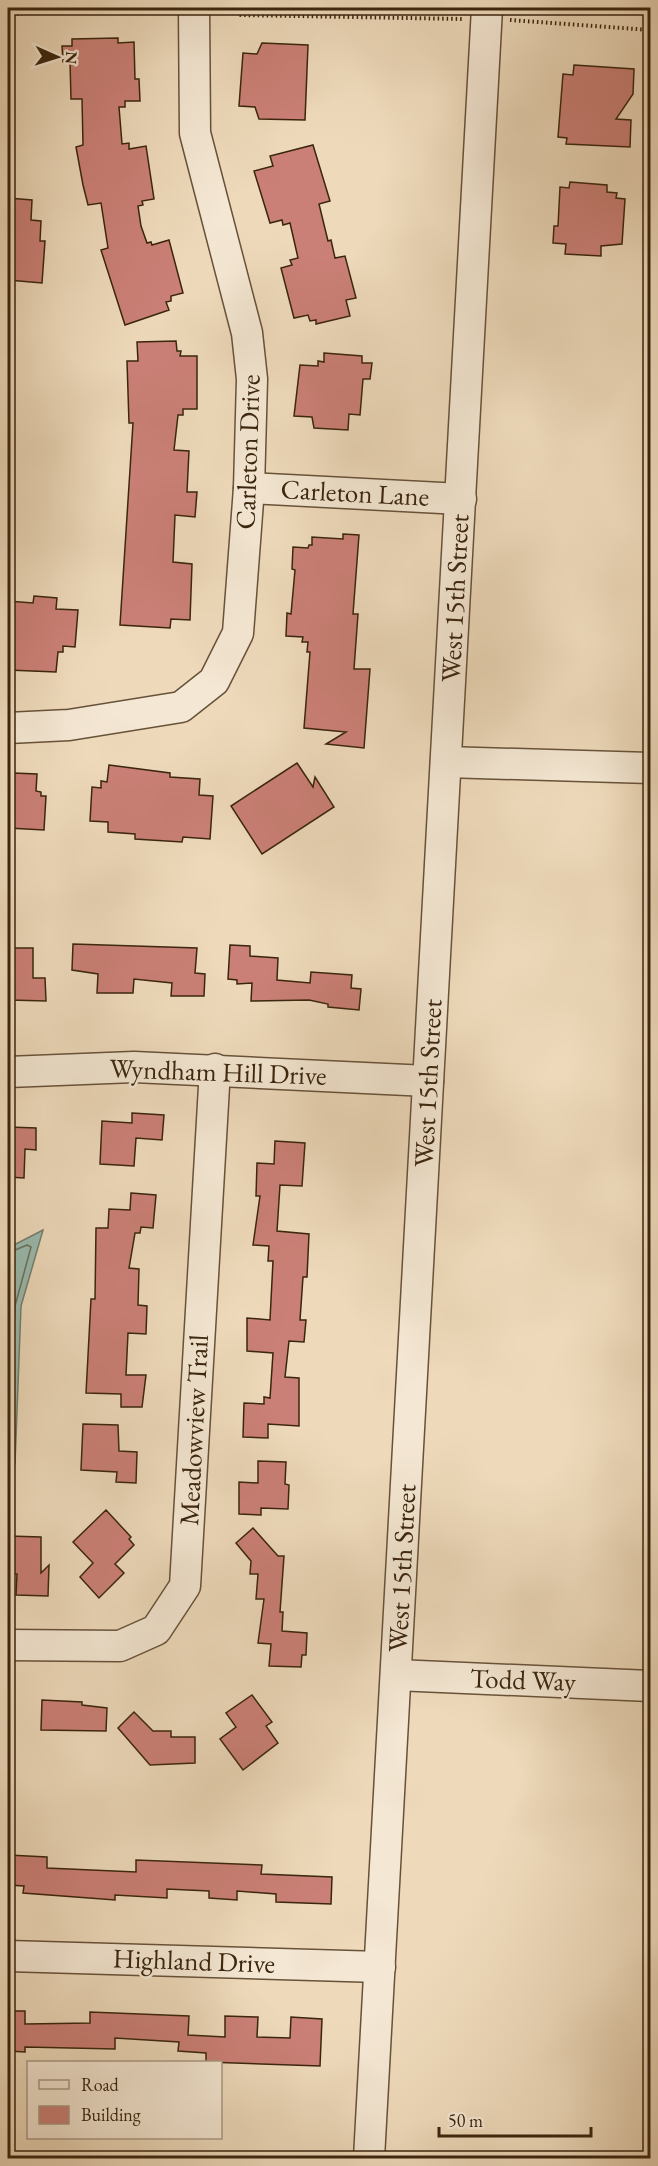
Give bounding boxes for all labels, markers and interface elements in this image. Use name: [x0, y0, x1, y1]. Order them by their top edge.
north arrow: [27, 27, 87, 87]
text: N: [61, 51, 82, 65]
street label: Carleton Drive: [227, 374, 268, 530]
street label: Carleton Lane: [280, 471, 430, 514]
street label: West 15th Street: [433, 513, 476, 683]
street label: West 15th Street: [406, 998, 449, 1168]
street label: Wyndham Hill Drive: [109, 1050, 327, 1093]
street label: Meadowview Trail: [171, 1334, 216, 1526]
street label: West 15th Street: [380, 1483, 423, 1653]
street label: Todd Way: [470, 1660, 577, 1699]
street label: Highland Drive: [112, 1940, 276, 1981]
legend: [27, 2061, 222, 2139]
text: Road: [81, 2073, 120, 2096]
scale bar: [439, 2100, 590, 2138]
text: Building: [81, 2103, 141, 2126]
text: 50 m: [448, 2109, 483, 2132]

